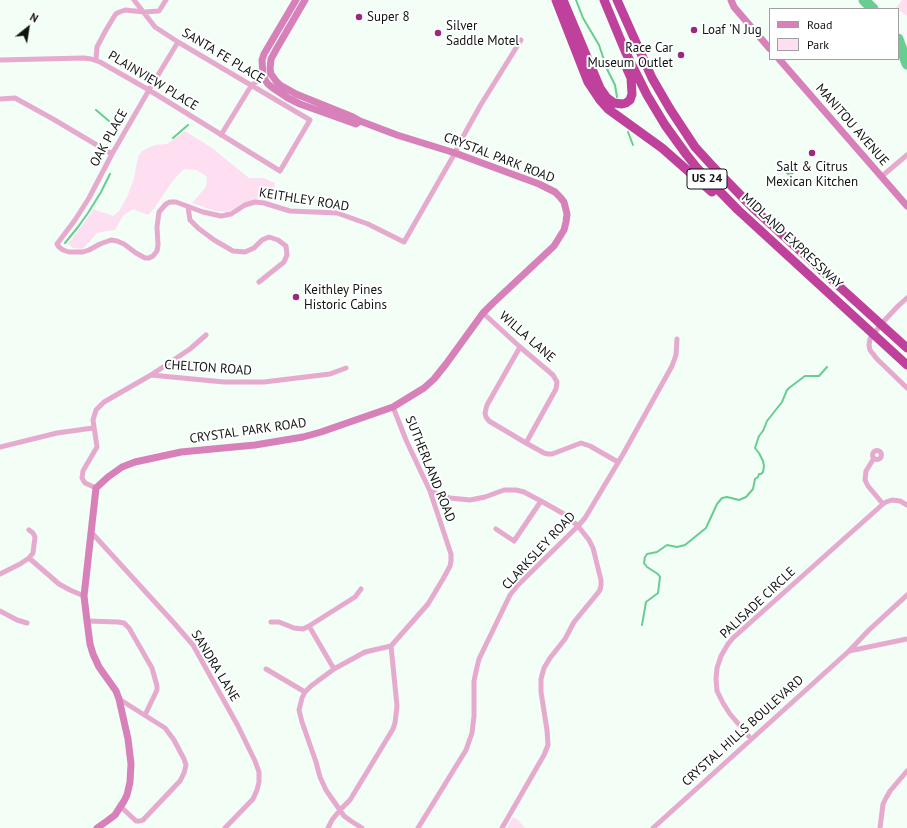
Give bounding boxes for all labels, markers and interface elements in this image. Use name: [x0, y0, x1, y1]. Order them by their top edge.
north arrow: [8, 8, 48, 48]
legend: [769, 8, 899, 60]
place label: Super 8: [367, 9, 410, 25]
text: N: [27, 10, 41, 25]
marker: Super 8: [354, 12, 364, 22]
text: Road: [807, 17, 832, 32]
place label: Silver Saddle Motel: [446, 18, 519, 49]
place label: Loaf 'N Jug: [702, 22, 762, 38]
street label: SANTA FE PLACE: [179, 25, 267, 87]
marker: Loaf 'N Jug: [689, 25, 699, 35]
marker: Silver Saddle Motel: [433, 28, 443, 38]
text: Park: [807, 37, 829, 52]
place label: Race Car Museum Outlet: [587, 40, 673, 71]
street label: PLAINVIEW PLACE: [105, 48, 201, 114]
marker: Race Car Museum Outlet: [676, 50, 686, 60]
street label: MANITOU AVENUE: [812, 81, 892, 169]
street label: OAK PLACE: [87, 107, 131, 169]
street label: CRYSTAL PARK ROAD: [441, 130, 557, 186]
marker: Salt & Citrus Mexican Kitchen: [807, 148, 817, 158]
place label: Salt & Citrus Mexican Kitchen: [766, 159, 858, 190]
road number: US 24: [687, 169, 727, 189]
street label: KEITHLEY ROAD: [258, 185, 350, 215]
street label: MIDLAND EXPRESSWAY: [738, 190, 846, 292]
place label: Keithley Pines Historic Cabins: [304, 282, 387, 313]
marker: Keithley Pines Historic Cabins: [291, 292, 301, 302]
street label: WILLA LANE: [496, 308, 558, 366]
street label: CHELTON ROAD: [164, 357, 252, 379]
street label: SUTHERLAND ROAD: [402, 414, 458, 524]
street label: CRYSTAL PARK ROAD: [189, 415, 307, 447]
street label: CLARKSLEY ROAD: [499, 509, 579, 593]
street label: PALISADE CIRCLE: [717, 564, 799, 642]
street label: SANDRA LANE: [188, 628, 242, 704]
street label: CRYSTAL HILLS BOULEVARD: [679, 672, 807, 790]

